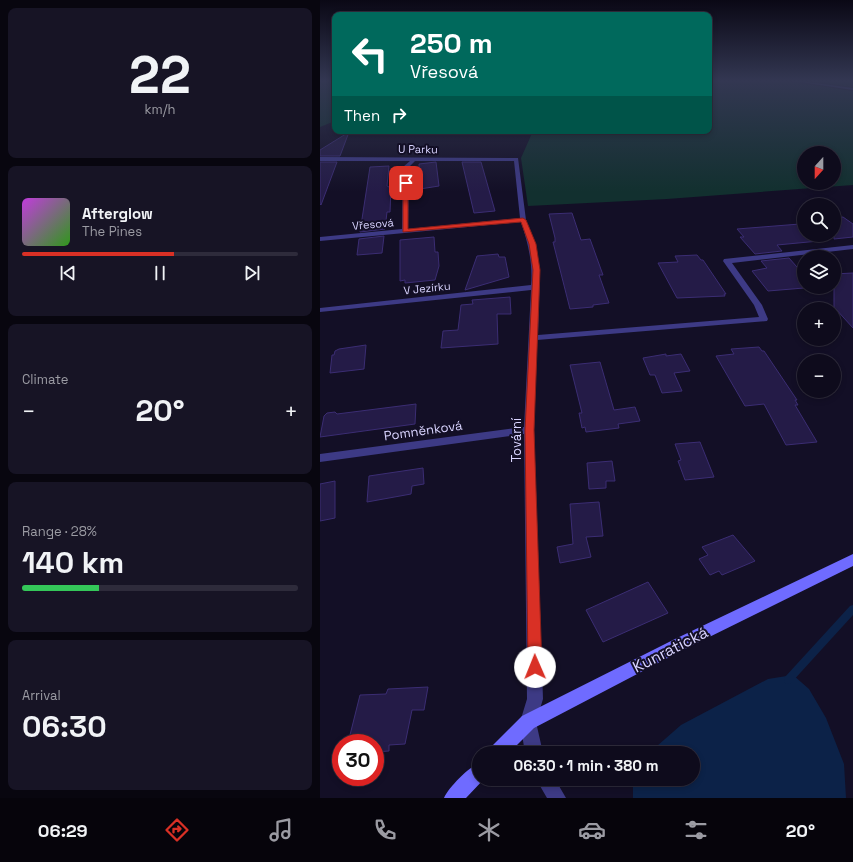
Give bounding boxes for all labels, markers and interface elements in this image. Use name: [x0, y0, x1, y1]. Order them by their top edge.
text: 250 m: [410, 25, 493, 61]
icon: left: [344, 28, 396, 80]
text: 22: [129, 42, 191, 108]
text: Vřesová: [410, 60, 478, 83]
text: km/h: [145, 101, 175, 118]
icon: right: [388, 104, 410, 126]
text: Then: [344, 106, 380, 125]
street label: U Parku: [398, 142, 438, 156]
north arrow: [797, 146, 841, 190]
map controls: [797, 146, 841, 398]
pin: [389, 166, 423, 200]
icon: arrive: [395, 172, 417, 194]
button: search: [797, 198, 841, 242]
text: Afterglow: [82, 204, 153, 223]
street label: Vřesová: [352, 215, 395, 233]
text: The Pines: [82, 223, 142, 240]
button: layers: [797, 250, 841, 294]
icon: previous: [57, 262, 79, 284]
icon: pause: [149, 262, 171, 284]
icon: next: [241, 262, 263, 284]
street label: V Jezírku: [403, 279, 451, 297]
button: +: [797, 302, 841, 346]
button: −: [797, 354, 841, 398]
text: Climate: [22, 371, 68, 388]
text: 20°: [135, 391, 185, 430]
text: −: [22, 397, 36, 425]
text: +: [284, 397, 298, 425]
street label: Pomněnková: [383, 416, 464, 444]
street label: Tovární: [508, 417, 525, 462]
text: Range · 28%: [22, 523, 97, 540]
text: 140 km: [22, 543, 124, 582]
street label: Kunratická: [629, 621, 712, 677]
position arrow: [514, 646, 556, 688]
text: Arrival: [22, 687, 61, 704]
text: 06:30: [22, 707, 107, 746]
speed limit sign: 30: [332, 734, 384, 786]
text: 06:30 · 1 min · 380 m: [513, 756, 659, 775]
icon: directions: [163, 816, 191, 844]
icon: music: [267, 816, 295, 844]
icon: phone: [371, 816, 399, 844]
icon: climate: [475, 816, 503, 844]
icon: car: [578, 816, 606, 844]
icon: filters: [682, 816, 710, 844]
text: 06:29: [38, 819, 88, 842]
text: 20°: [786, 819, 815, 842]

